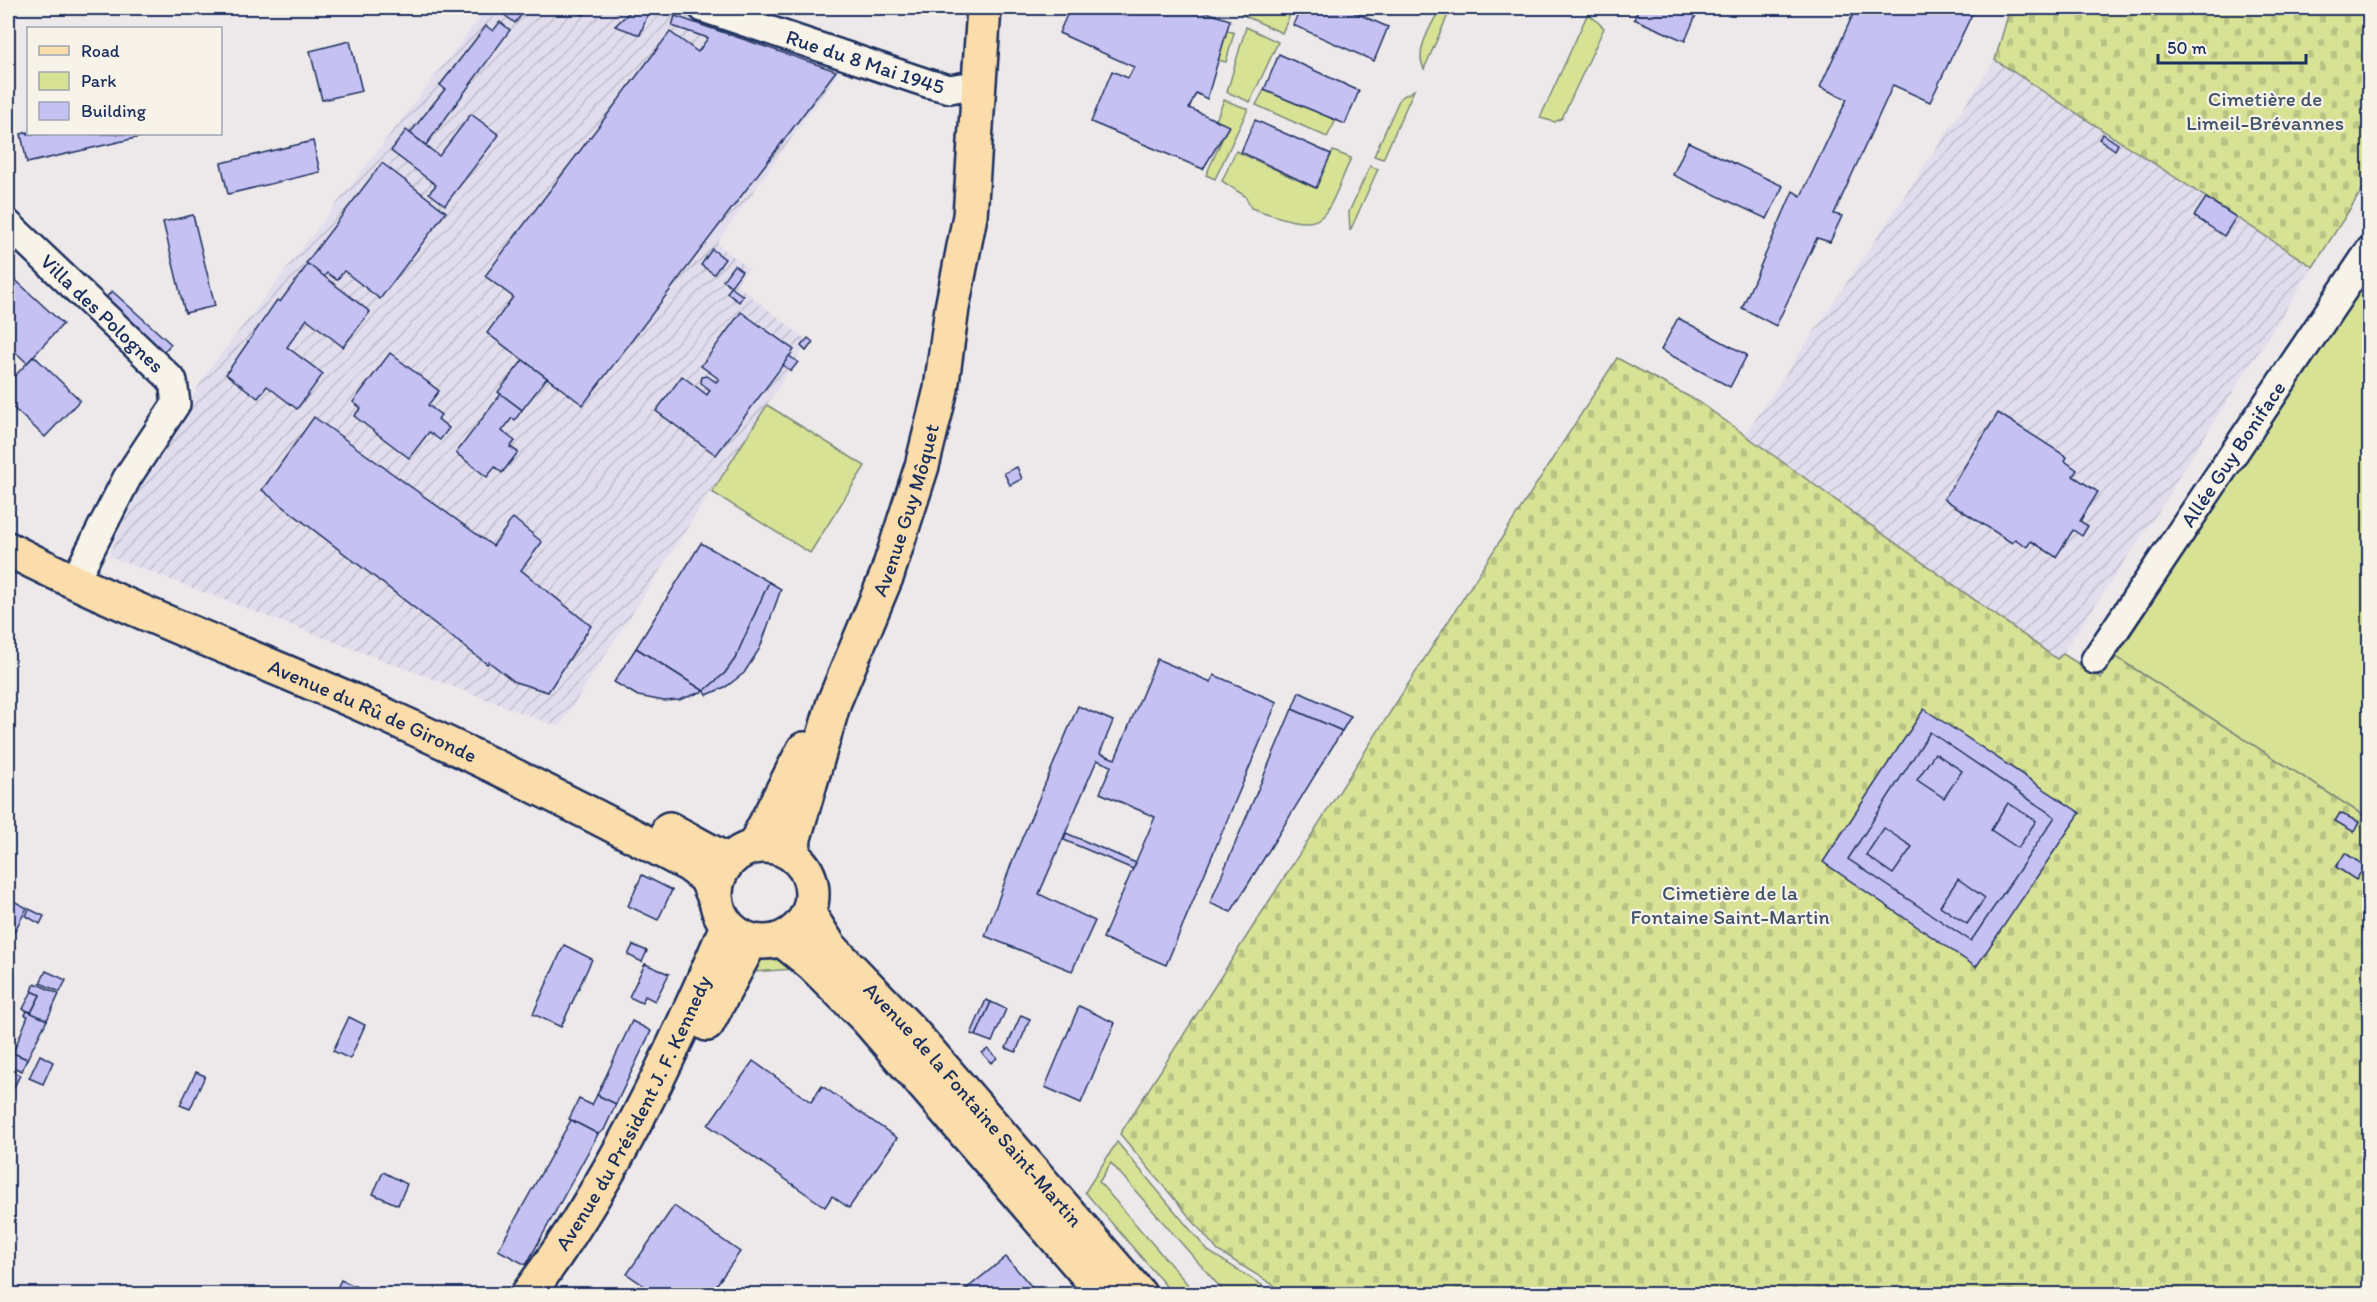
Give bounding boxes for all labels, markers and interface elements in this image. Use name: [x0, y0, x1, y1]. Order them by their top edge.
street label: Rue du 8 Mai 1945: [783, 24, 947, 99]
legend: [27, 27, 222, 135]
scale bar: [2158, 27, 2306, 65]
text: 50 m: [2167, 37, 2207, 59]
text: Road: [81, 40, 120, 62]
text: Park: [81, 70, 116, 92]
park label: Cimetière de Limeil-Brévannes: [2186, 86, 2344, 135]
text: Building: [81, 100, 147, 122]
street label: Villa des Polognes: [35, 249, 170, 378]
street label: Allée Guy Boniface: [2175, 376, 2291, 531]
street label: Avenue Guy Môquet: [867, 421, 944, 600]
street label: Avenue du Rû de Gironde: [265, 653, 481, 768]
park label: Cimetière de la Fontaine Saint-Martin: [1630, 880, 1830, 929]
street label: Avenue du Président J. F. Kennedy: [550, 971, 716, 1255]
street label: Avenue de la Fontaine Saint-Martin: [859, 977, 1088, 1232]

